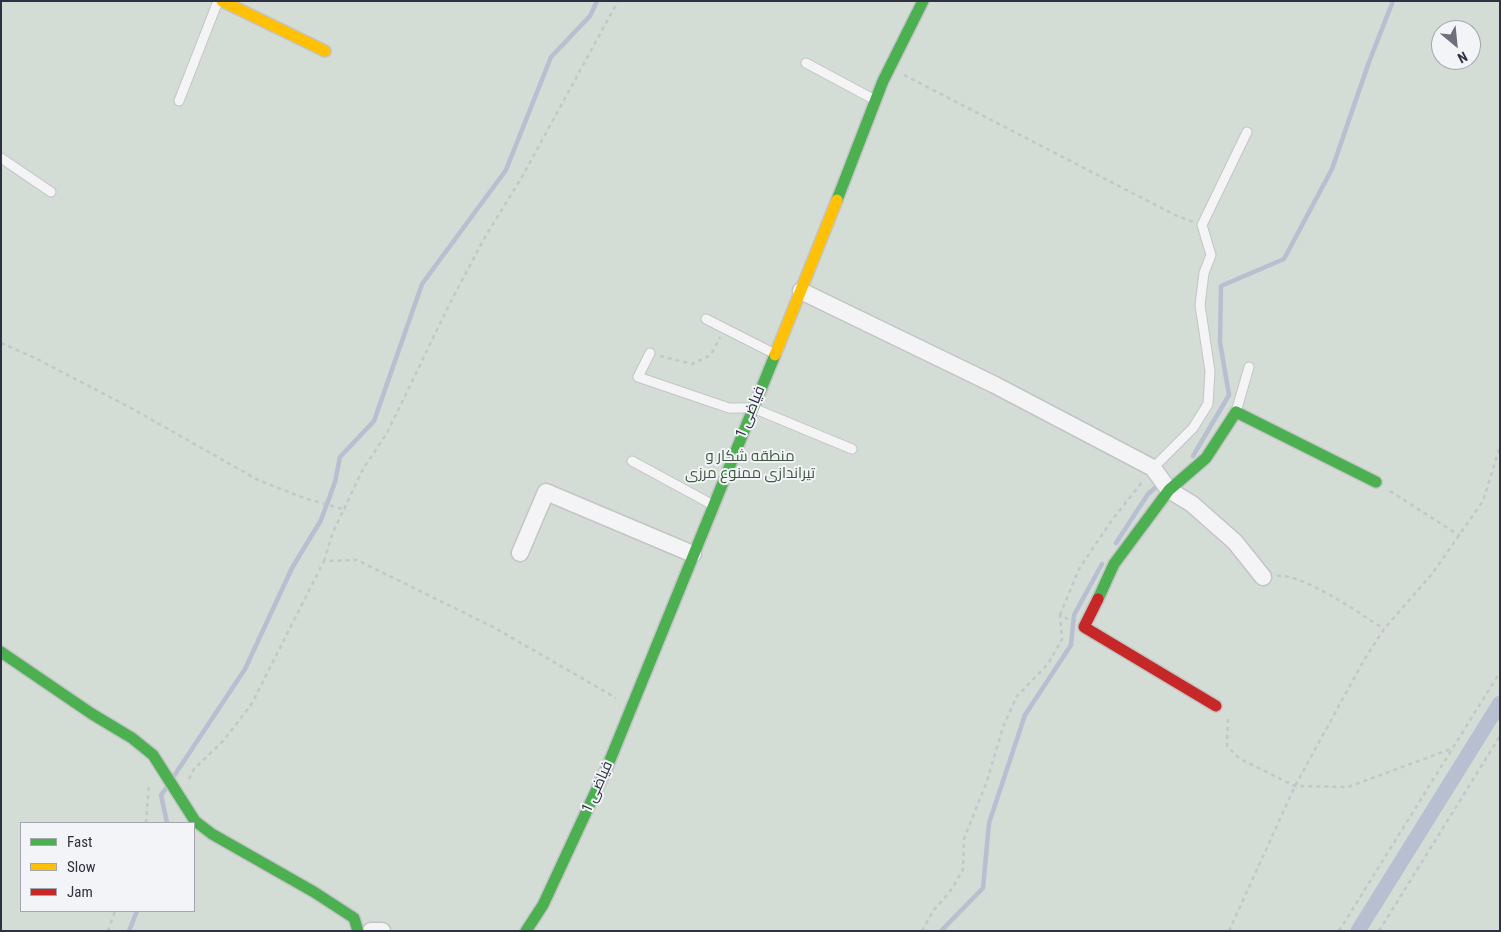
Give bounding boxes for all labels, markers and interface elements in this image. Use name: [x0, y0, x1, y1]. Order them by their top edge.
north arrow: [1431, 20, 1481, 70]
text: N: [1455, 48, 1470, 66]
street label: فیاضی 1: [732, 383, 770, 441]
park label: منطقه شکار و تیراندازی ممنوع مرزی: [685, 448, 815, 483]
street label: فیاضی 1: [579, 759, 617, 815]
legend: [20, 822, 195, 912]
text: Fast: [67, 833, 92, 851]
text: Slow: [67, 858, 96, 876]
text: Jam: [67, 883, 93, 901]

